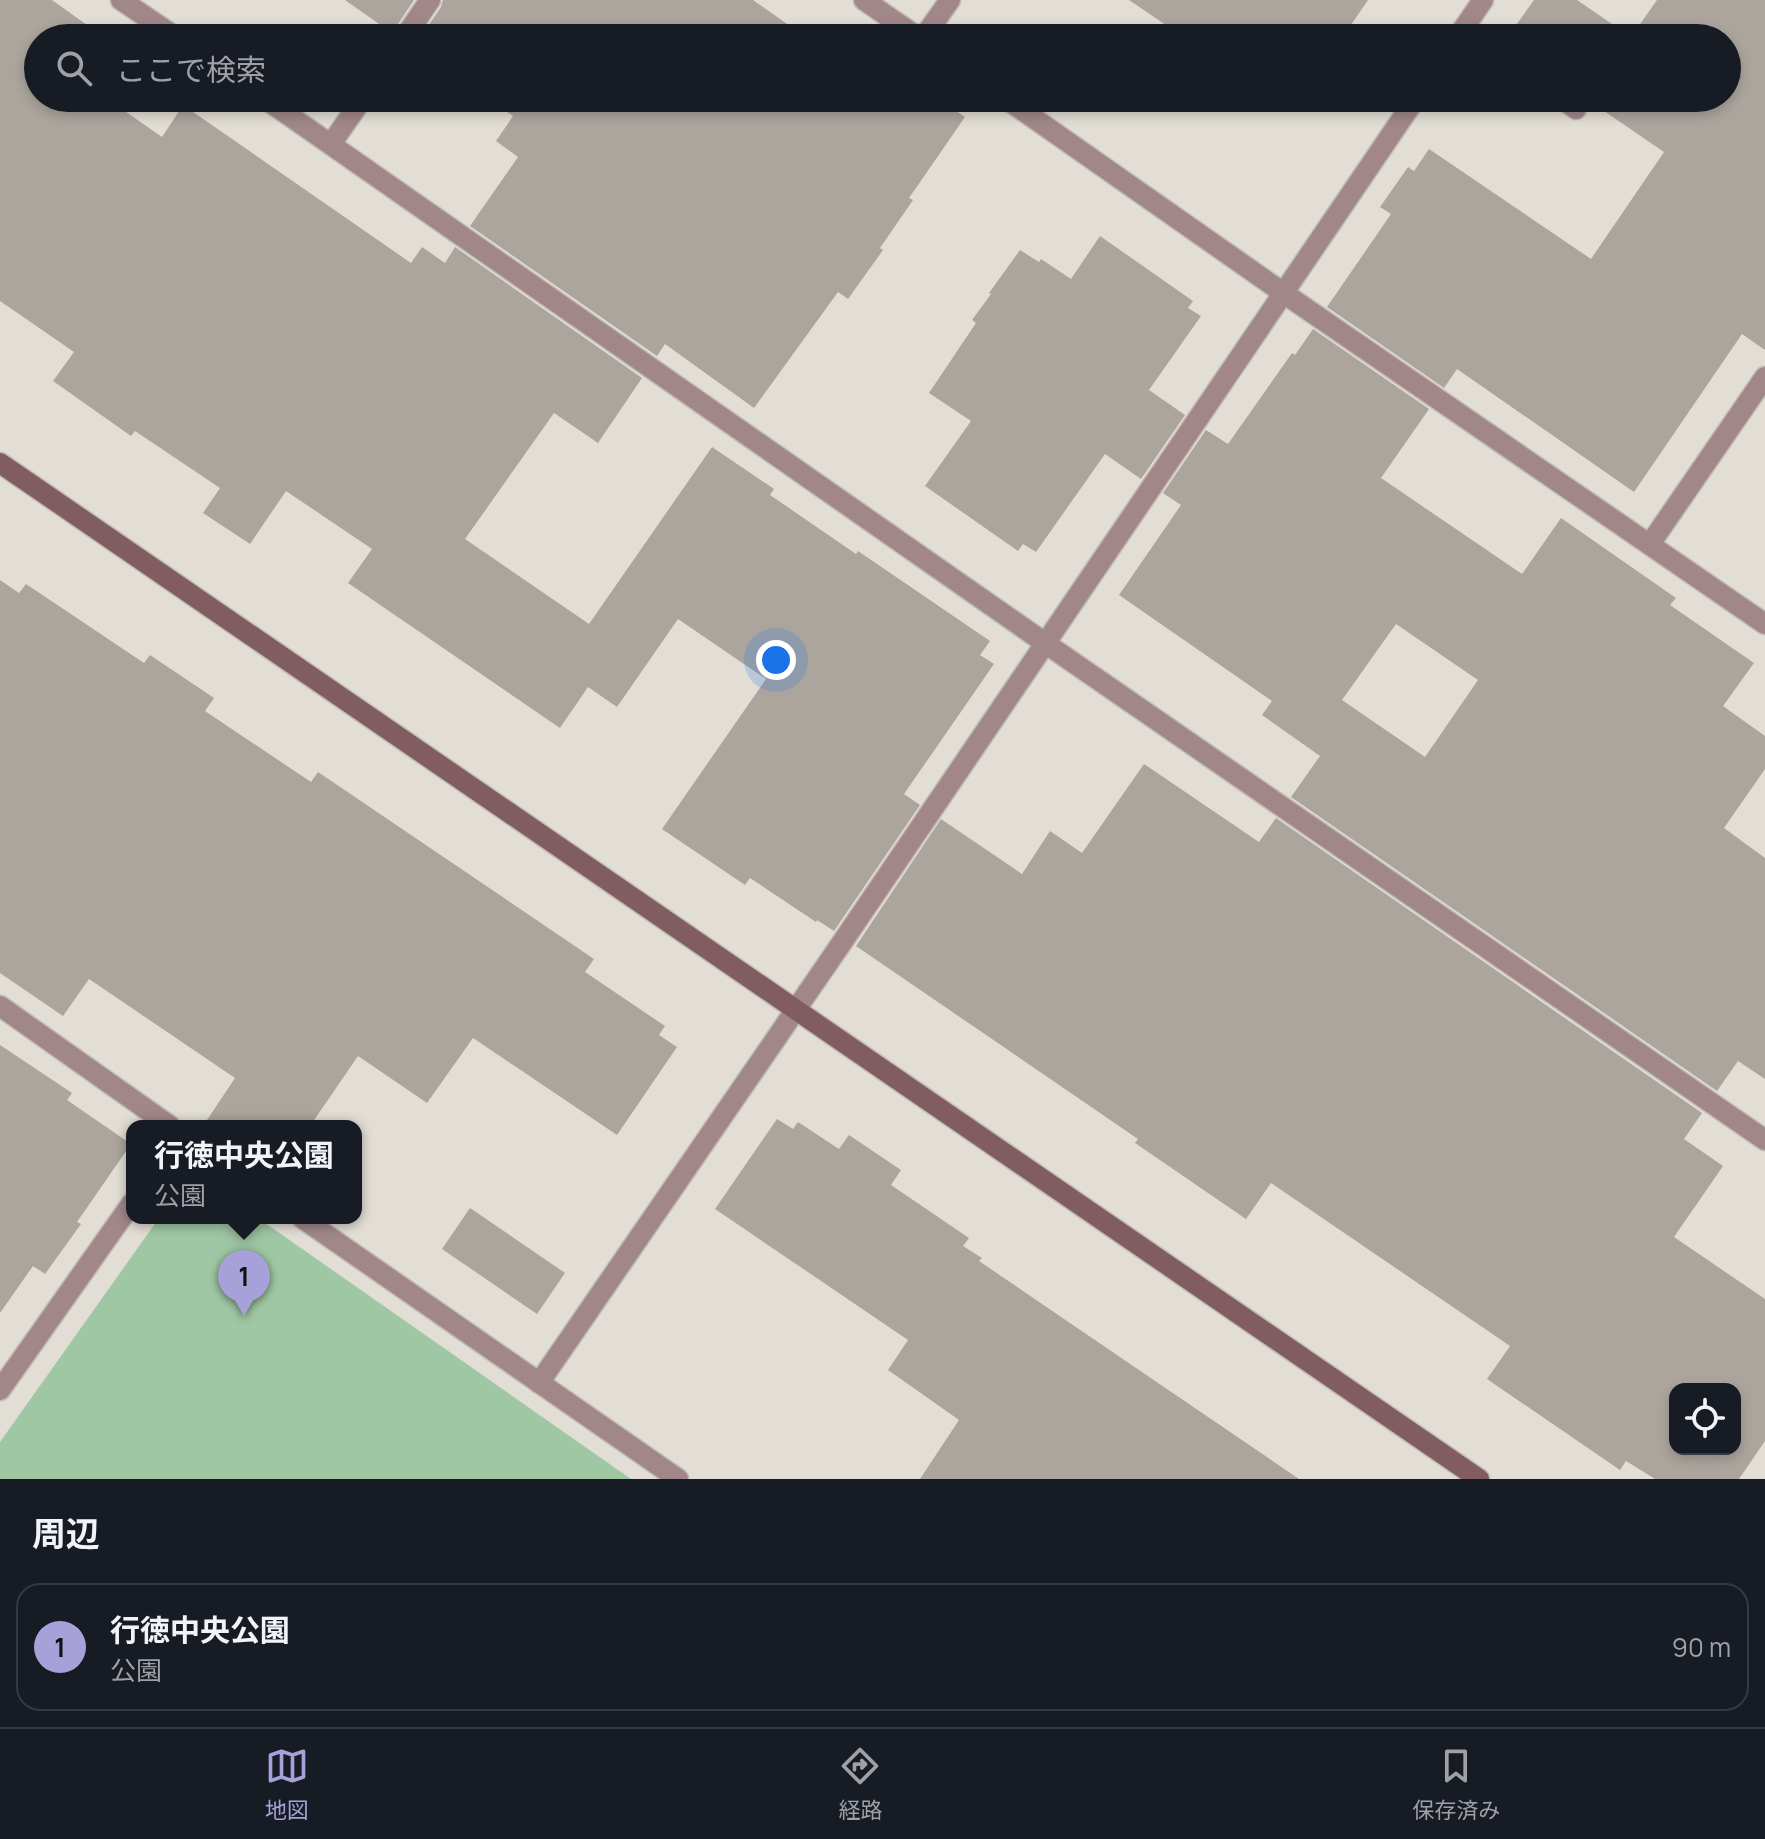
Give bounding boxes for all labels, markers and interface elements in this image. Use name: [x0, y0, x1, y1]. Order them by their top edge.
search box: [24, 24, 1741, 112]
icon: search: [52, 46, 96, 90]
text: ここで検索: [116, 49, 266, 90]
your location: [756, 640, 796, 680]
popup: [126, 1120, 362, 1224]
text: 行徳中央公園: [154, 1134, 334, 1175]
text: 公園: [154, 1177, 206, 1213]
pin: 1: [218, 1250, 270, 1316]
map controls: [1669, 1383, 1741, 1455]
button: locate: [1669, 1383, 1741, 1455]
text: 周辺: [32, 1510, 100, 1556]
text: 行徳中央公園: [110, 1609, 290, 1650]
text: 1: [54, 1629, 66, 1665]
text: 90 m: [1672, 1629, 1731, 1665]
text: 公園: [110, 1652, 162, 1688]
tab: 地図: [265, 1744, 309, 1825]
tab: 経路: [838, 1744, 882, 1825]
tab: 保存済み: [1412, 1744, 1500, 1825]

